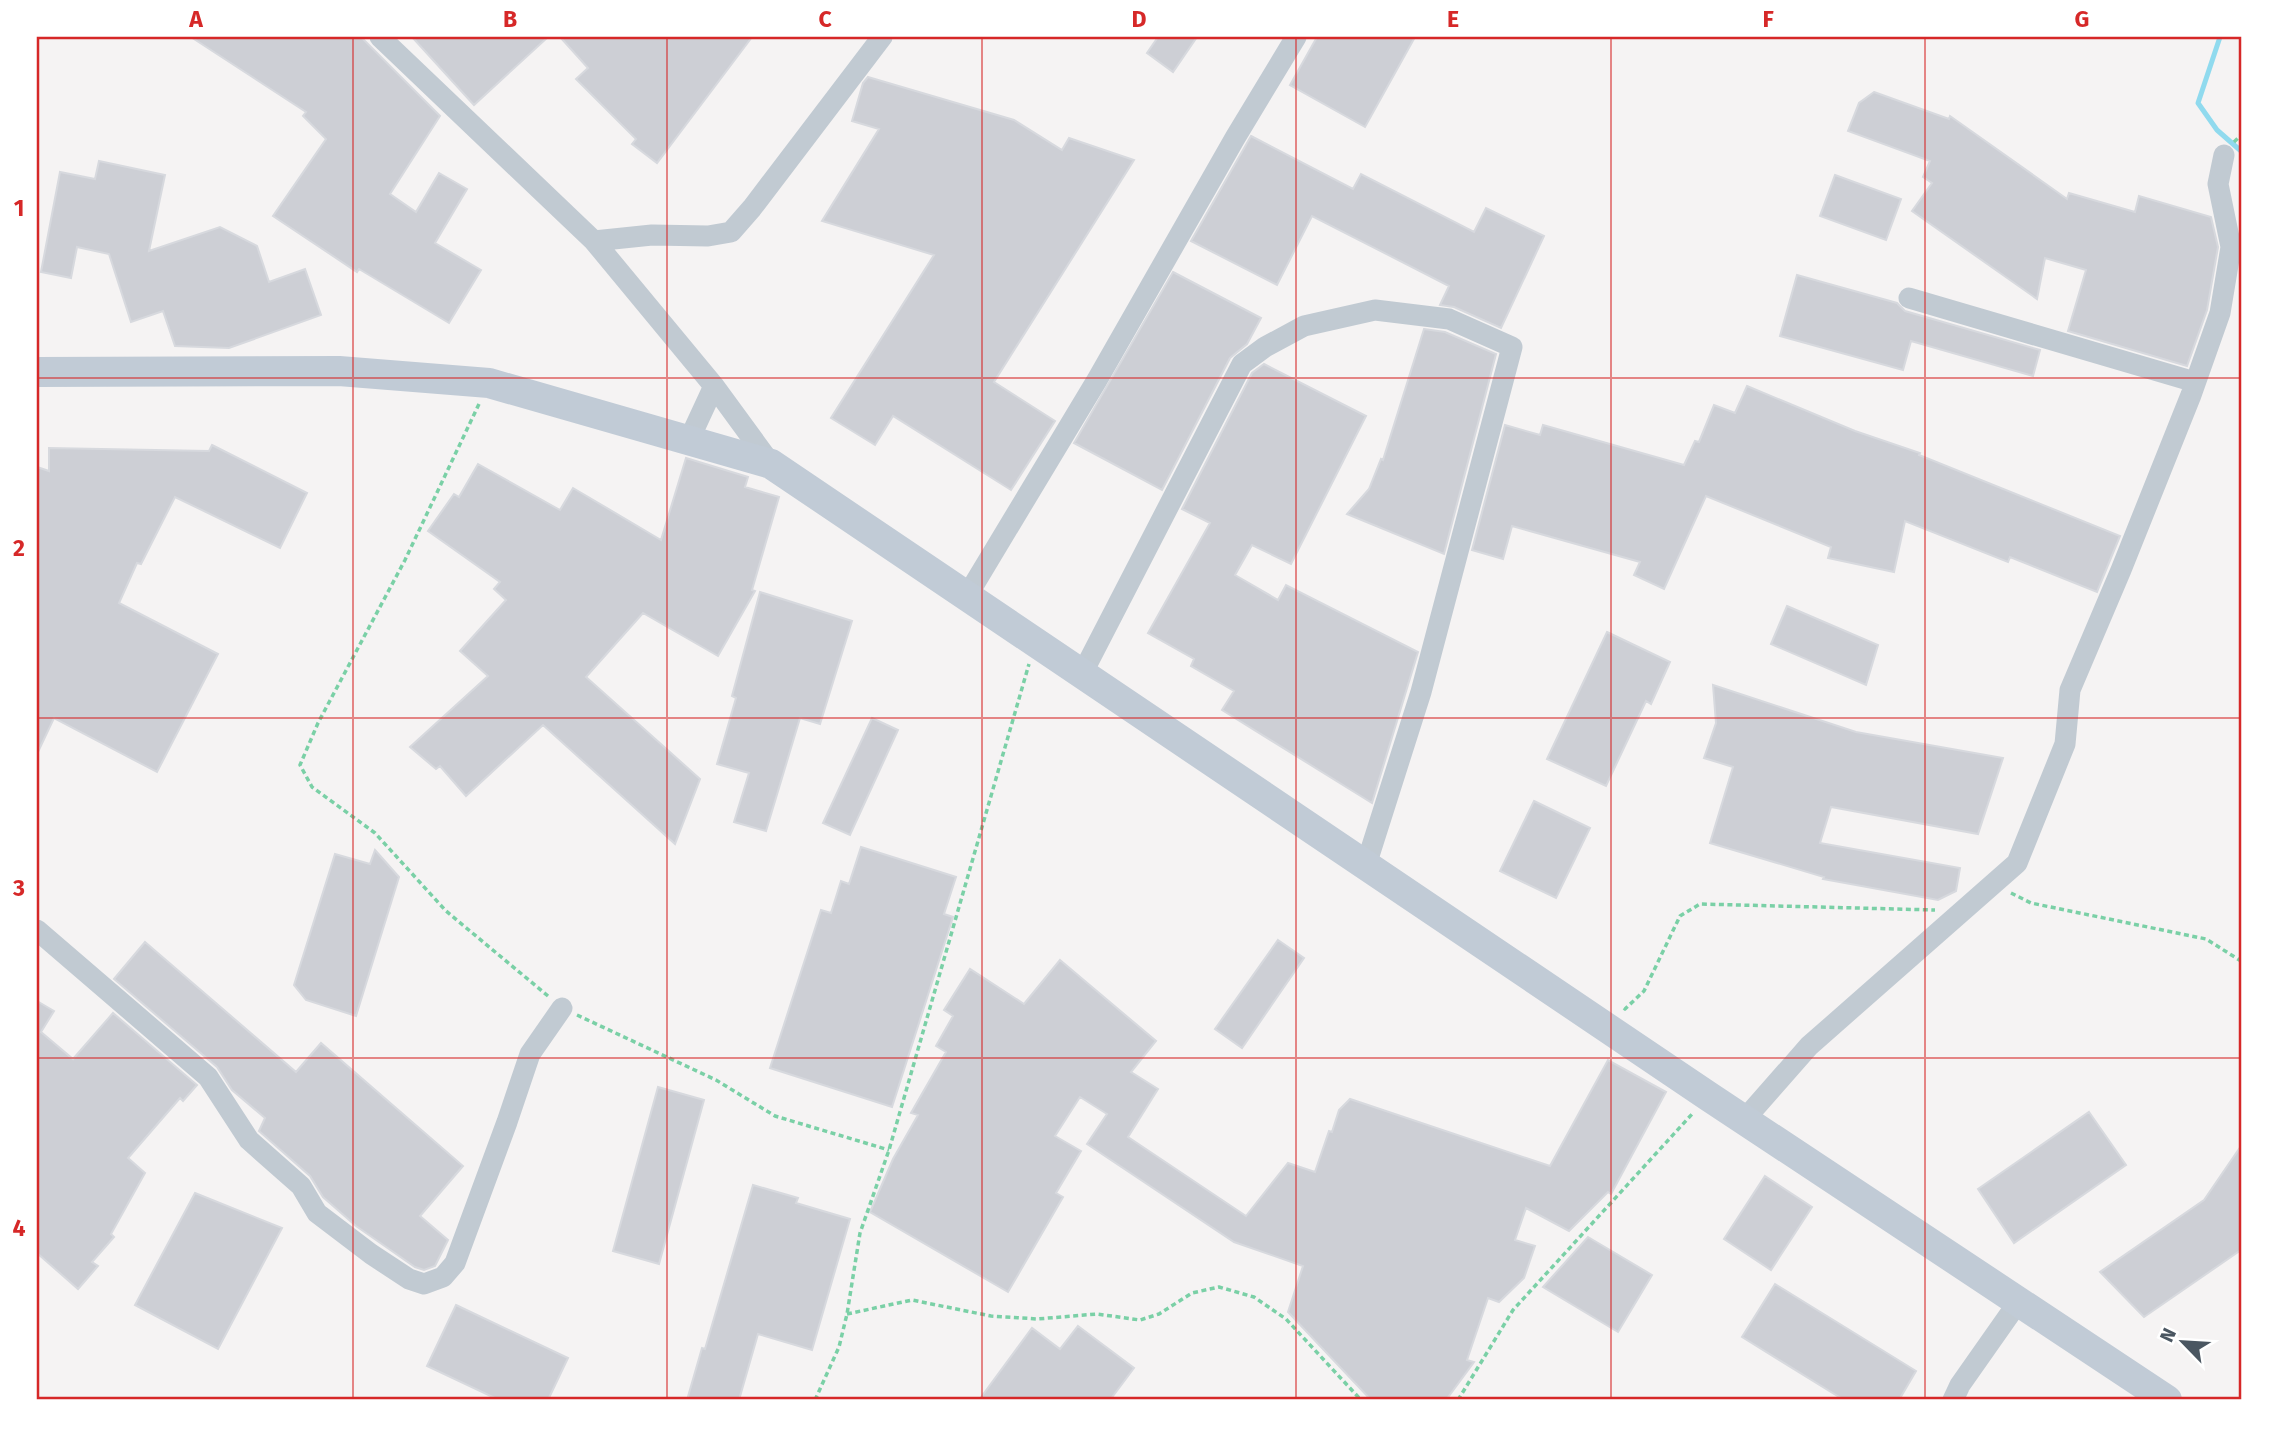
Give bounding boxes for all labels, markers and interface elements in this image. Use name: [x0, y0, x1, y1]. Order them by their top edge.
text: A: [188, 5, 203, 33]
text: B: [503, 5, 517, 33]
text: C: [818, 5, 832, 33]
text: D: [1132, 5, 1147, 33]
text: E: [1447, 5, 1459, 33]
text: F: [1762, 5, 1774, 33]
text: G: [2075, 5, 2089, 33]
text: 1: [14, 194, 24, 222]
text: 2: [13, 534, 25, 562]
text: 3: [12, 874, 25, 902]
text: 4: [13, 1214, 26, 1242]
north arrow: [2148, 1308, 2218, 1378]
text: N: [2155, 1324, 2181, 1346]

